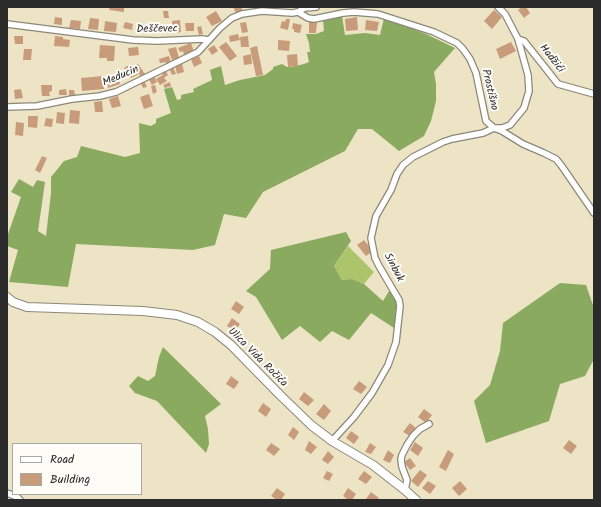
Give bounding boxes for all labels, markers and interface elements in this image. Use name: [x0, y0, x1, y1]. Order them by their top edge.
street label: Deščevec: [136, 23, 178, 37]
street label: Hadžići: [536, 42, 566, 76]
street label: Meducin: [101, 64, 141, 90]
street label: Prostišno: [478, 68, 500, 112]
street label: Sinbuk: [380, 251, 406, 285]
street label: Ulica Vida Ročića: [224, 325, 290, 391]
legend: [12, 443, 142, 495]
text: Road: [50, 450, 74, 469]
text: Building: [50, 470, 90, 489]

